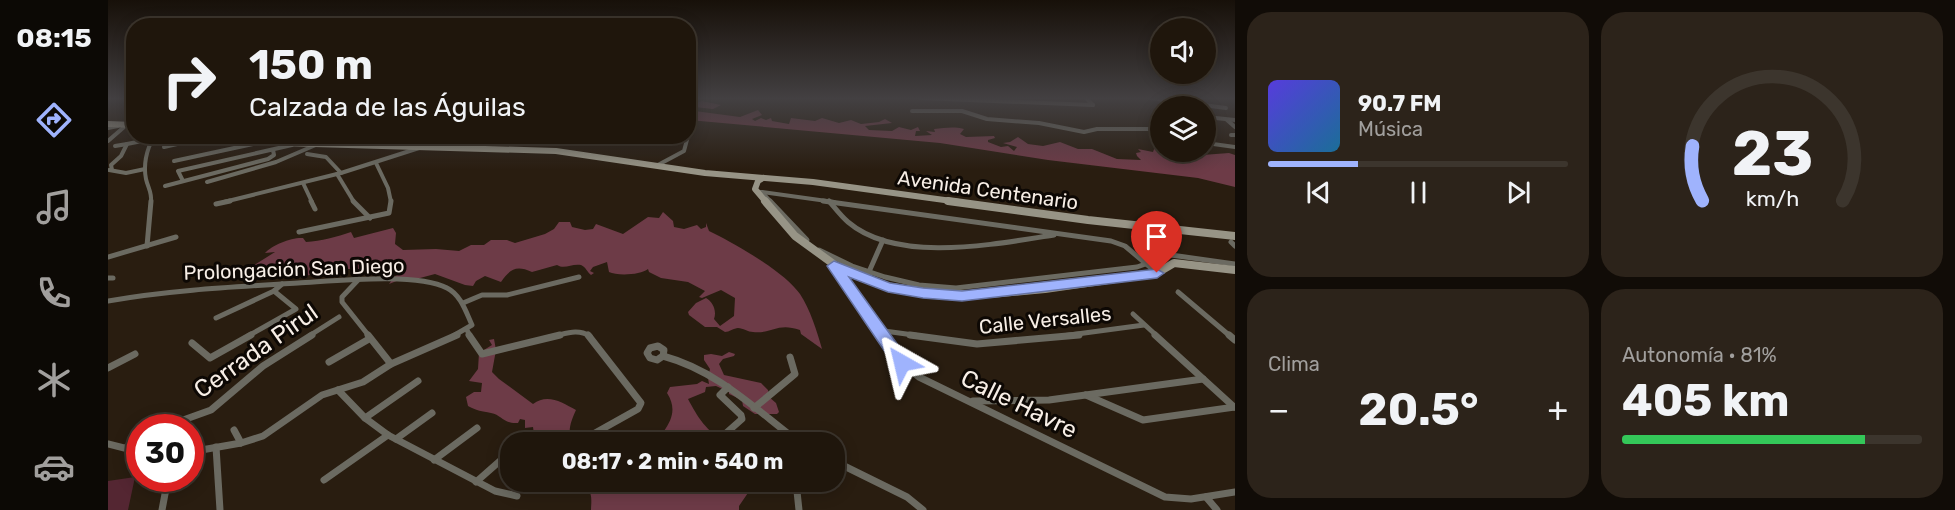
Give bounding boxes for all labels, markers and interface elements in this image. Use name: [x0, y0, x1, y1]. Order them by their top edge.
map controls: [1150, 18, 1216, 162]
button: sound: [1150, 18, 1216, 84]
text: 08:15: [16, 22, 92, 54]
text: 150 m: [249, 40, 373, 90]
icon: right: [150, 42, 228, 120]
text: 90.7 FM: [1358, 90, 1442, 117]
text: Calzada de las Águilas: [249, 91, 526, 123]
button: layers: [1150, 96, 1216, 162]
icon: directions: [33, 99, 75, 141]
text: Música: [1358, 117, 1423, 141]
text: 23: [1731, 118, 1813, 192]
street label: Avenida Centenario: [896, 165, 1080, 215]
icon: previous: [1302, 176, 1335, 209]
icon: pause: [1402, 176, 1435, 209]
icon: next: [1502, 176, 1535, 209]
icon: music: [33, 186, 75, 228]
text: km/h: [1745, 187, 1799, 212]
pin: [1131, 211, 1182, 273]
icon: arrive: [1140, 220, 1173, 253]
street label: Prolongación San Diego: [183, 253, 405, 285]
icon: phone: [33, 272, 75, 314]
street label: Cerrada Pirul: [189, 298, 323, 404]
street label: Calle Versalles: [978, 301, 1112, 339]
position arrow: [870, 331, 934, 395]
text: Autonomía · 81%: [1622, 343, 1777, 367]
text: Clima: [1268, 352, 1320, 376]
icon: climate: [33, 359, 75, 401]
street label: Calle Havre: [956, 364, 1082, 444]
text: 405 km: [1622, 374, 1790, 427]
text: 20.5°: [1359, 383, 1478, 436]
text: −: [1268, 390, 1289, 429]
text: +: [1547, 390, 1568, 429]
speed limit sign: 30: [126, 414, 204, 492]
icon: car: [33, 446, 75, 488]
text: 08:17 · 2 min · 540 m: [562, 448, 783, 475]

